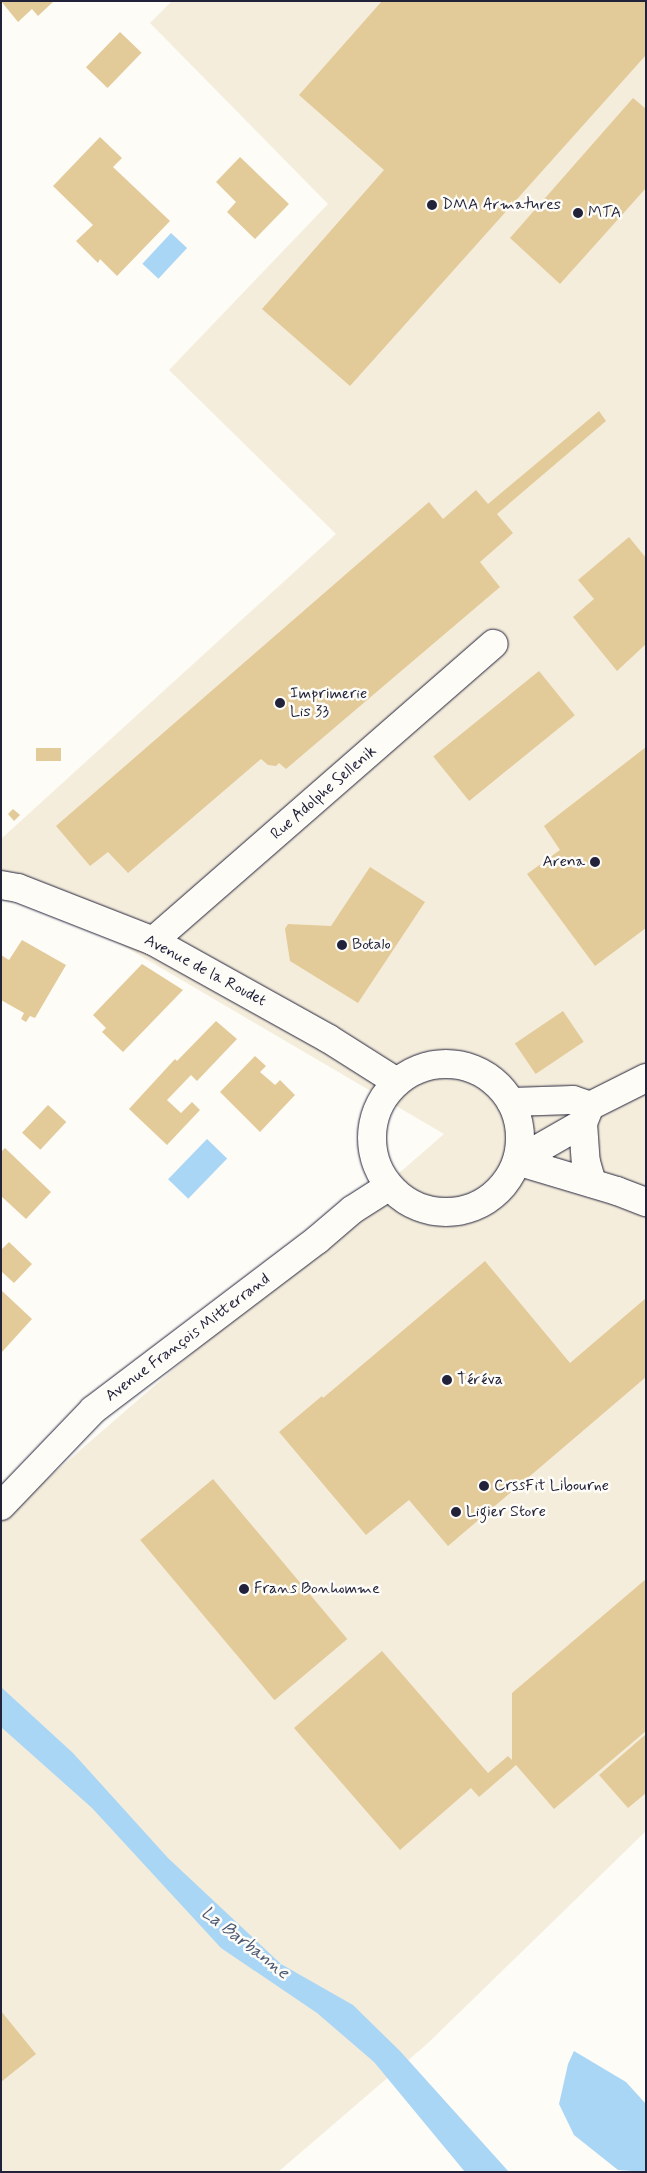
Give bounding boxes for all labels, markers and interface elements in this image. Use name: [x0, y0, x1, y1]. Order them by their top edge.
place label: DMA Armatures: [442, 195, 560, 215]
marker: DMA Armatures: [426, 199, 438, 211]
place label: MTA: [588, 203, 621, 223]
marker: MTA: [572, 207, 584, 219]
place label: Imprimerie Lis 33: [290, 684, 367, 722]
marker: Imprimerie Lis 33: [274, 697, 286, 709]
street label: Rue Adolphe Sellenik: [267, 742, 381, 844]
place label: Arena: [542, 852, 585, 872]
marker: Arena: [589, 856, 601, 868]
street label: Avenue de la Roudet: [141, 931, 269, 1011]
place label: Botalo: [352, 935, 391, 955]
marker: Botalo: [336, 939, 348, 951]
street label: Avenue François Mitterrand: [102, 1270, 274, 1406]
place label: Téréva: [457, 1370, 503, 1390]
marker: Téréva: [441, 1374, 453, 1386]
place label: CrssFit Libourne: [494, 1476, 612, 1496]
marker: CrssFit Libourne: [478, 1480, 490, 1492]
place label: Ligier Store: [466, 1502, 546, 1522]
marker: Ligier Store: [450, 1506, 462, 1518]
place label: Frans Bonhomme: [254, 1579, 377, 1599]
marker: Frans Bonhomme: [238, 1583, 250, 1595]
water label: La Barbanne: [199, 1904, 291, 1982]

